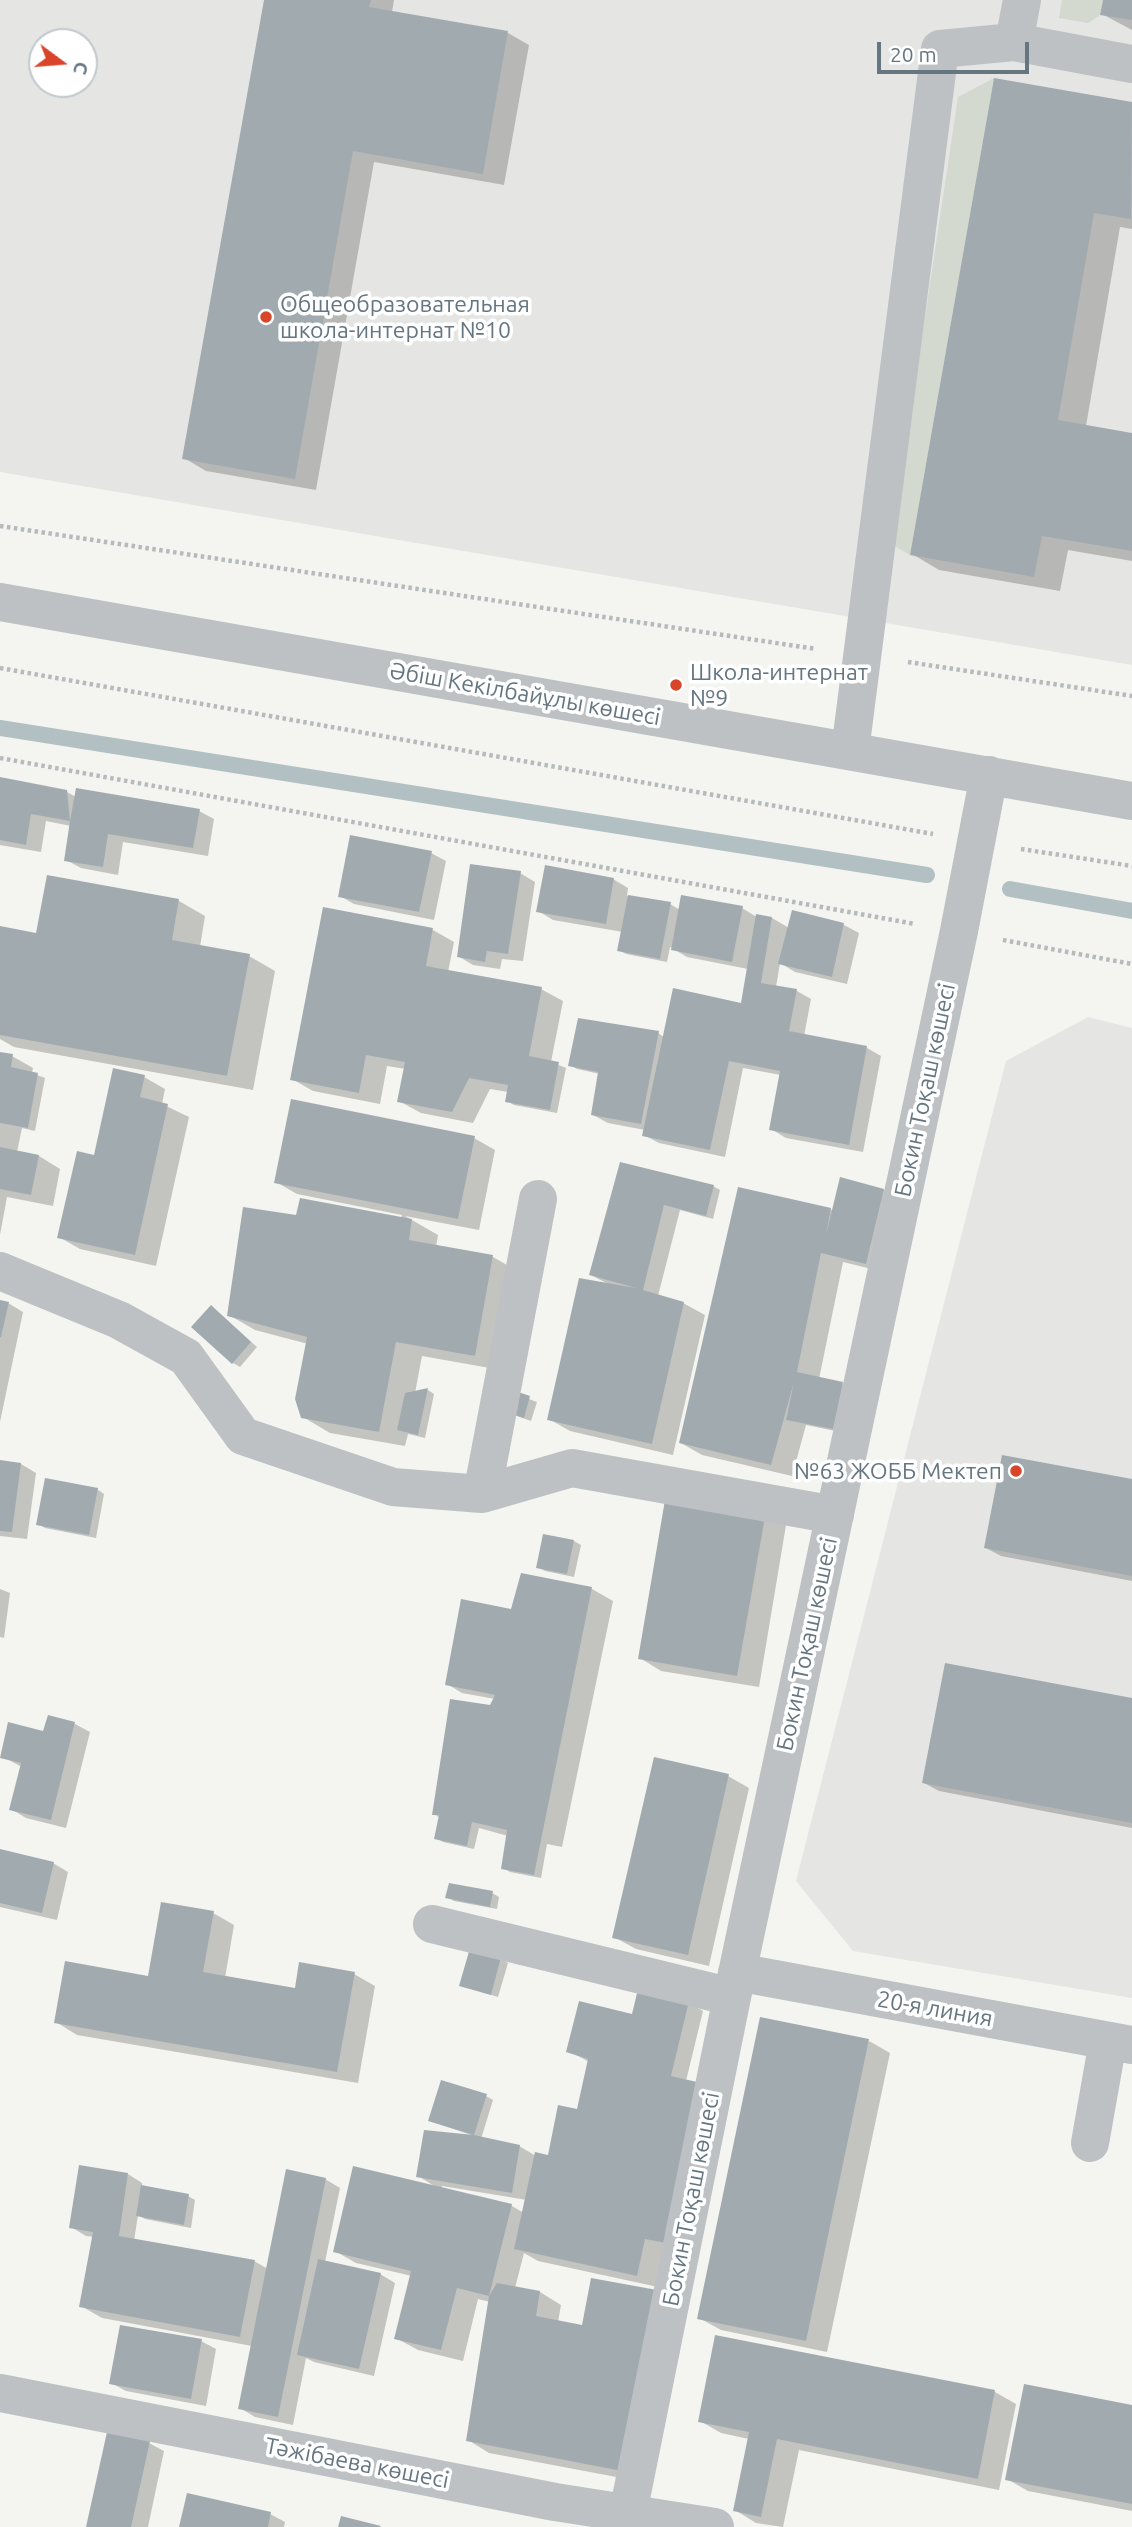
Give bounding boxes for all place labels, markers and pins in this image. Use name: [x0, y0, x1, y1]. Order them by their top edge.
place label: Общеобразовательная школа-интернат №10: [280, 290, 530, 344]
marker: Общеобразовательная школа-интернат №10: [258, 309, 274, 325]
place label: Школа-интернат №9: [690, 658, 868, 712]
marker: Школа-интернат №9: [668, 677, 684, 693]
place label: №63 ЖОББ Мектеп: [794, 1457, 1002, 1485]
marker: №63 ЖОББ Мектеп: [1008, 1463, 1024, 1479]

